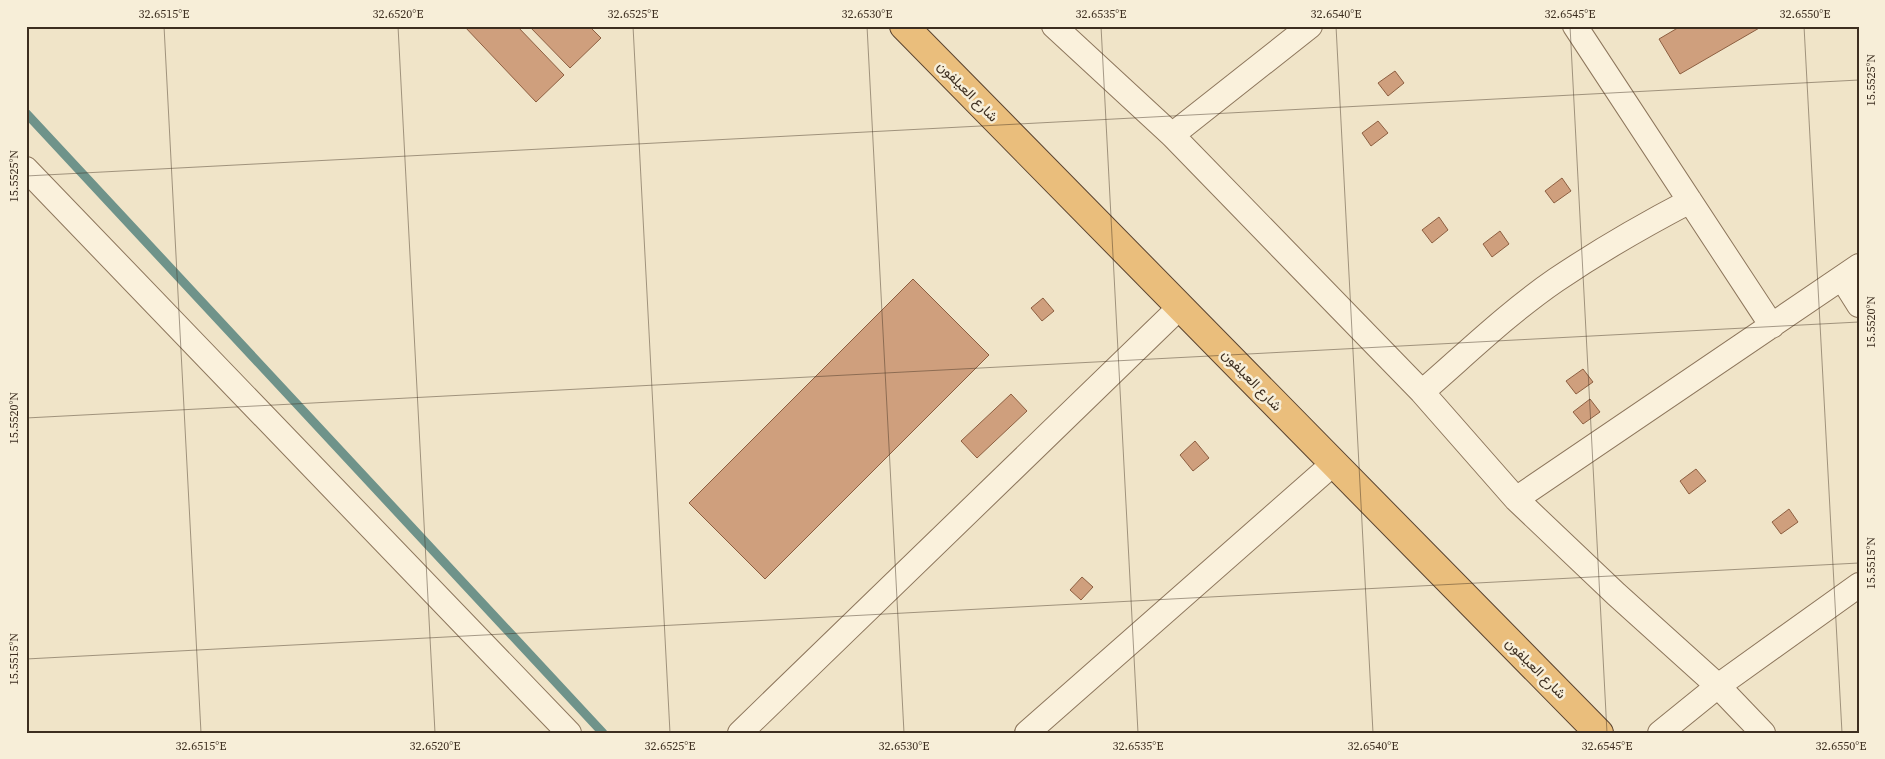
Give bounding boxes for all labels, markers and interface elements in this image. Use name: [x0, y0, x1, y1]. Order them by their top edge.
text: 32.6515°E: [139, 6, 189, 22]
text: 32.6520°E: [373, 6, 423, 22]
text: 32.6525°E: [608, 6, 658, 22]
text: 32.6530°E: [842, 6, 892, 22]
text: 32.6535°E: [1076, 6, 1126, 22]
text: 32.6540°E: [1311, 6, 1361, 22]
text: 32.6545°E: [1545, 6, 1595, 22]
text: 32.6550°E: [1780, 6, 1830, 22]
text: 15.5525°N: [1863, 54, 1879, 106]
street label: شارع العيلفون: [932, 56, 1003, 127]
text: 15.5525°N: [6, 150, 22, 202]
text: 15.5520°N: [1863, 296, 1879, 348]
street label: شارع العيلفون: [1217, 345, 1287, 416]
text: 15.5520°N: [6, 392, 22, 444]
text: 15.5515°N: [1863, 537, 1879, 589]
text: 15.5515°N: [6, 633, 22, 685]
street label: شارع العيلفون: [1500, 633, 1571, 704]
text: 32.6515°E: [176, 738, 226, 754]
text: 32.6520°E: [410, 738, 460, 754]
text: 32.6525°E: [645, 738, 695, 754]
text: 32.6530°E: [879, 738, 929, 754]
text: 32.6535°E: [1113, 738, 1163, 754]
text: 32.6540°E: [1348, 738, 1398, 754]
text: 32.6545°E: [1582, 738, 1632, 754]
text: 32.6550°E: [1816, 738, 1866, 754]

